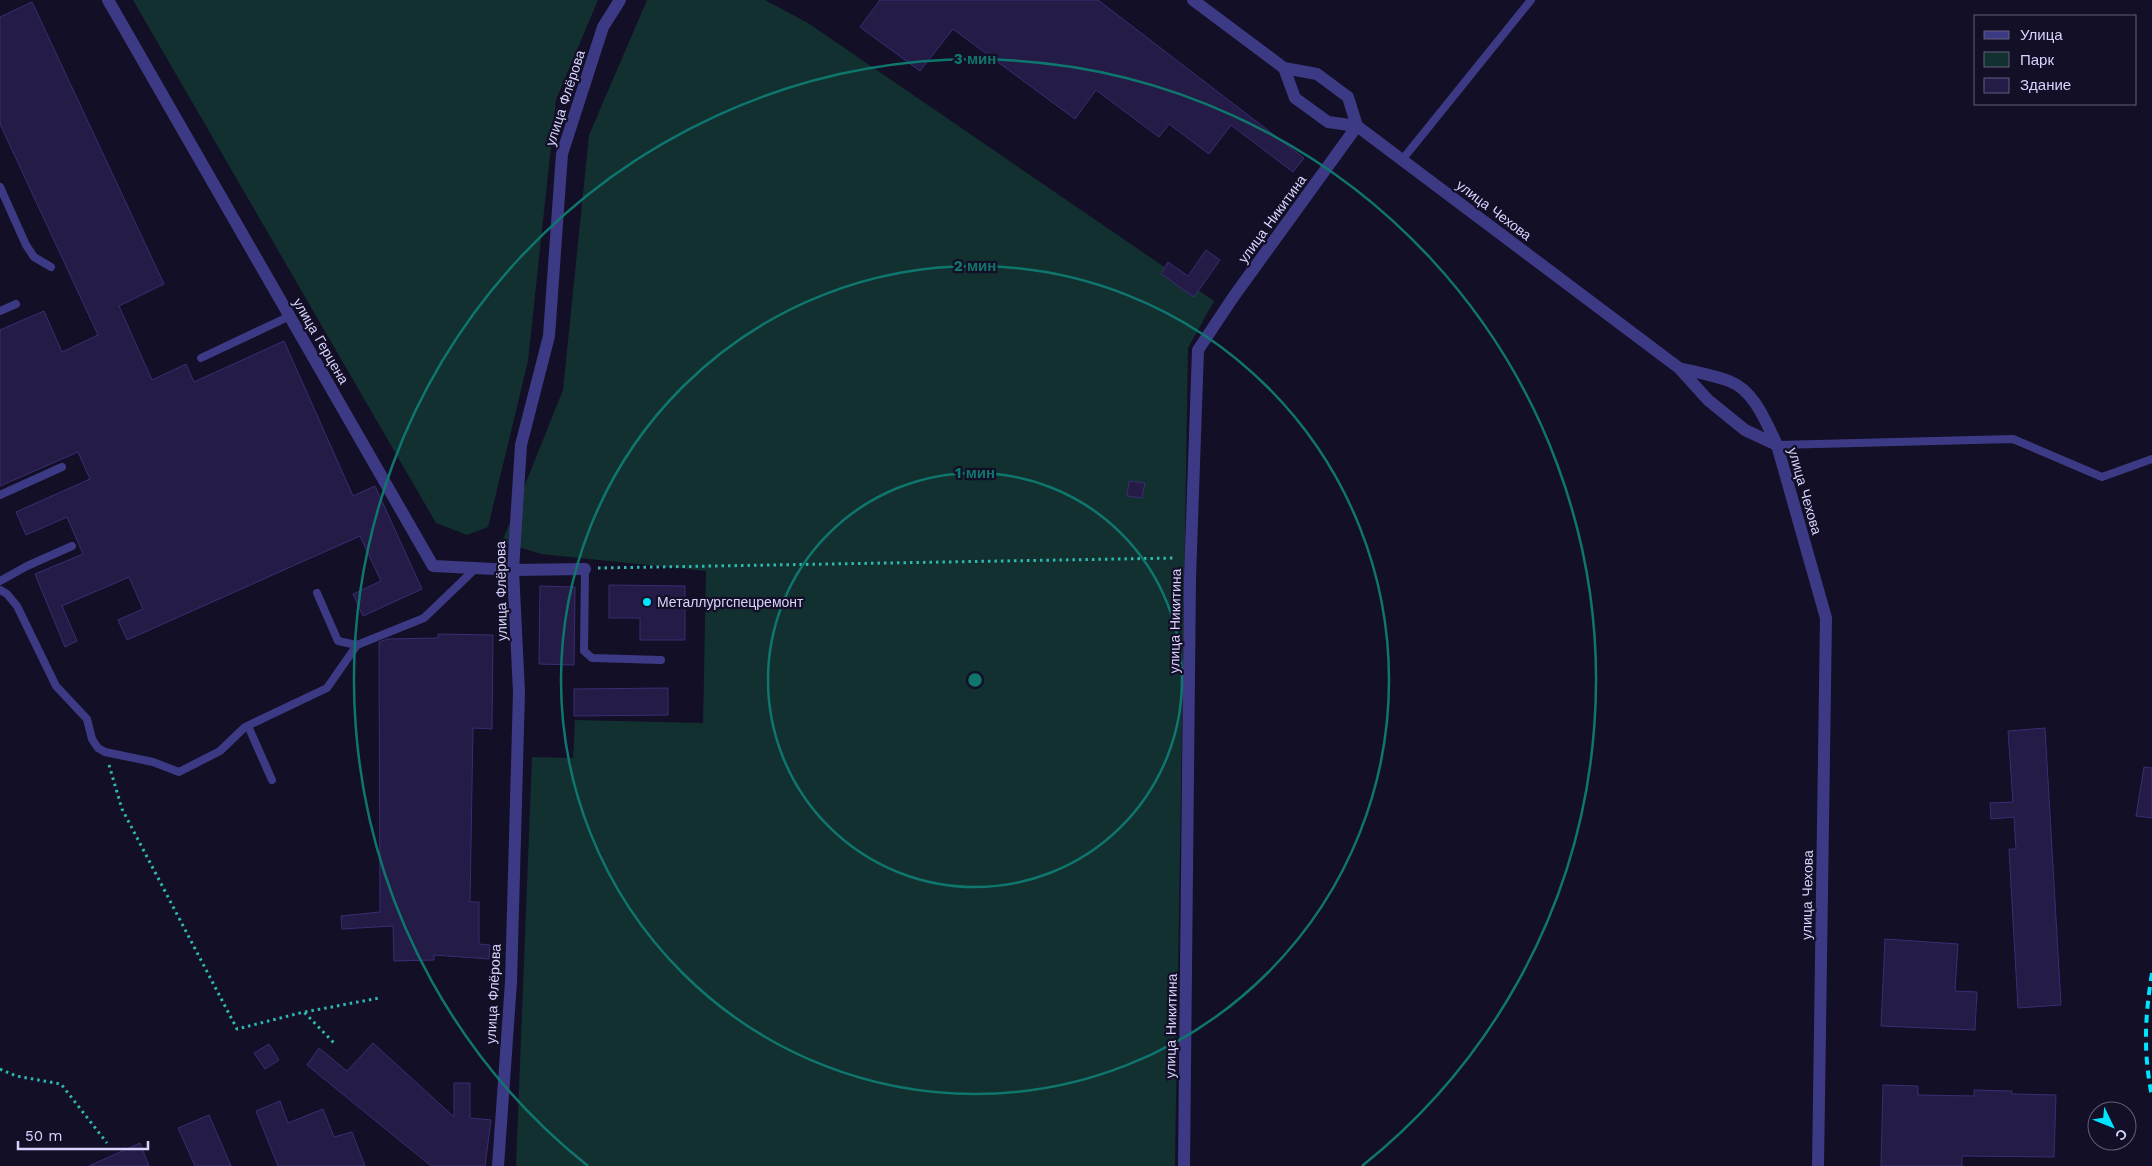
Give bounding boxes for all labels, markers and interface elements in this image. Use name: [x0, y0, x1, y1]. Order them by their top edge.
legend: [1974, 15, 2137, 105]
text: Улица: [2020, 26, 2063, 44]
street label: улица Флёрова: [542, 48, 588, 148]
text: 3 мин: [954, 50, 996, 68]
text: Парк: [2020, 51, 2054, 69]
text: Здание: [2020, 76, 2071, 94]
street label: улица Никитина: [1235, 172, 1309, 266]
street label: улица Чехова: [1453, 177, 1535, 244]
text: 2 мин: [954, 257, 996, 275]
street label: улица Герцена: [290, 295, 352, 387]
street label: улица Чехова: [1785, 446, 1825, 537]
text: 1 мин: [955, 464, 995, 482]
street label: улица Флёрова: [492, 541, 510, 641]
street label: улица Никитина: [1166, 568, 1184, 674]
place label: Металлургспецремонт: [657, 594, 804, 610]
marker: Металлургспецремонт: [641, 596, 653, 608]
centre of rings: [966, 671, 984, 689]
street label: улица Чехова: [1798, 850, 1816, 940]
street label: улица Флёрова: [482, 943, 504, 1044]
street label: улица Никитина: [1162, 973, 1180, 1079]
north arrow: [2087, 1101, 2137, 1151]
scale bar: [18, 1118, 148, 1150]
text: С: [2112, 1126, 2131, 1144]
text: 50 m: [25, 1127, 62, 1145]

